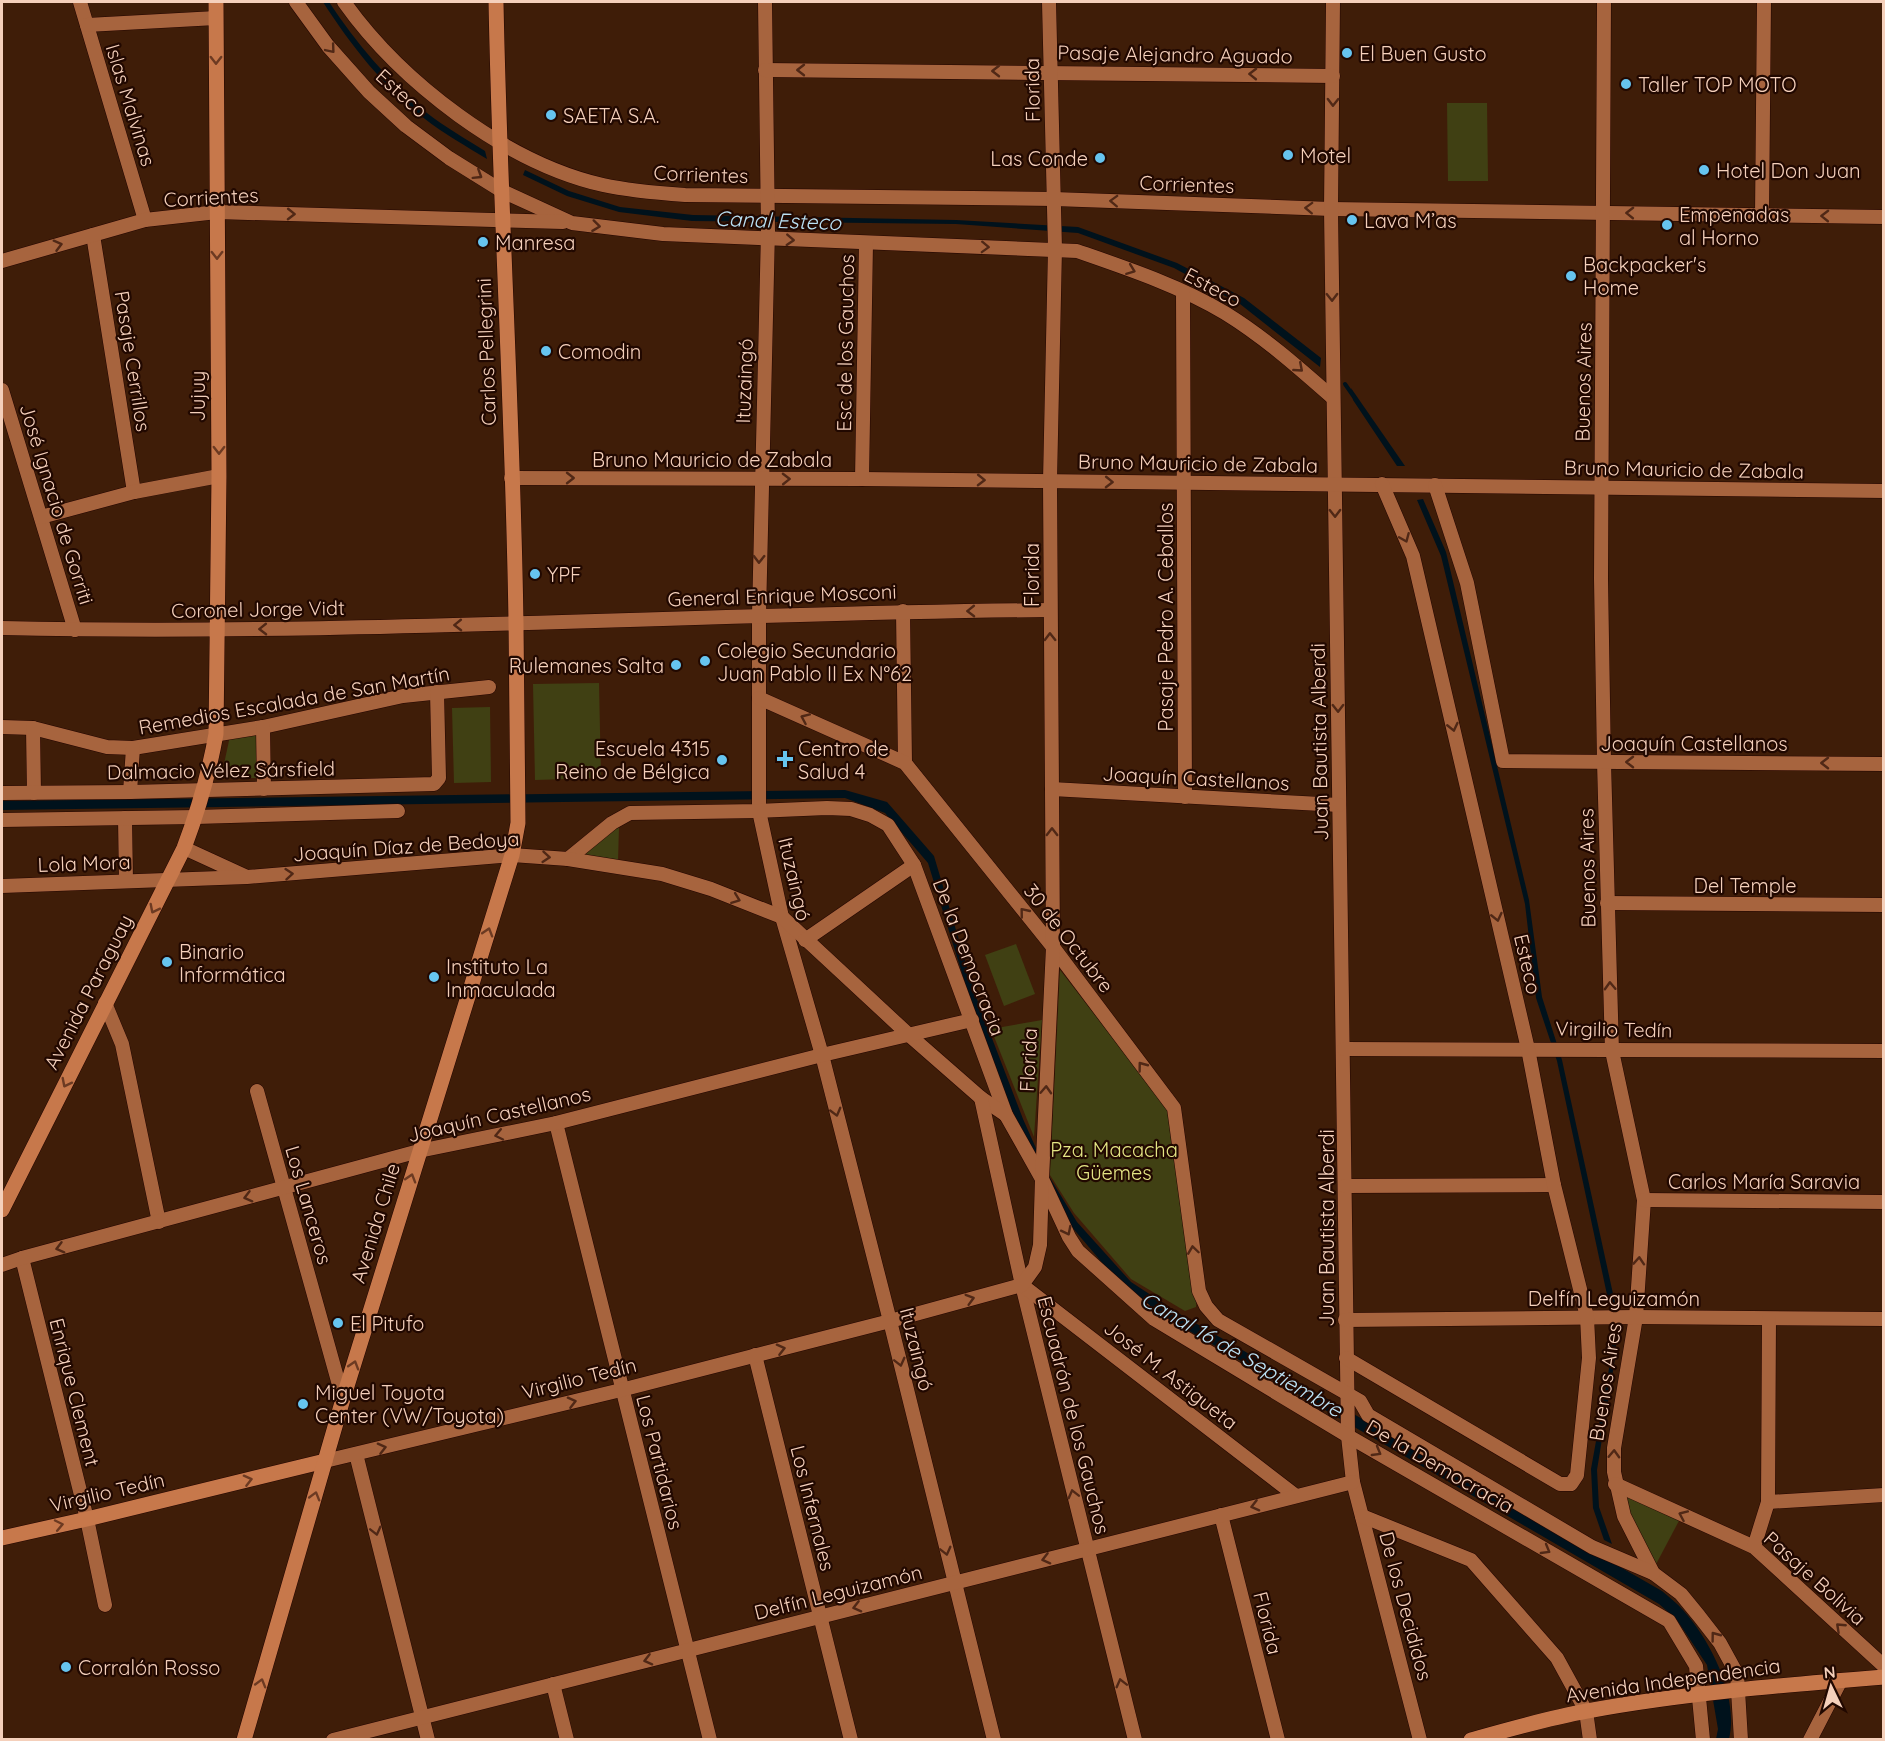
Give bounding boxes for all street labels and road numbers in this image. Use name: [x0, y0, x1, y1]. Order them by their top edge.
street label: Pasaje Alejandro Aguado: [1057, 39, 1293, 69]
street label: Islas Malvinas: [101, 41, 161, 169]
street label: Florida: [1019, 58, 1045, 122]
street label: Esteco: [371, 63, 433, 123]
street label: Corrientes: [653, 160, 749, 188]
street label: Corrientes: [1139, 170, 1235, 198]
street label: Corrientes: [163, 182, 259, 212]
street label: Esc de los Gauchos: [831, 254, 859, 432]
street label: Esteco: [1180, 262, 1246, 312]
street label: Carlos Pellegrini: [471, 278, 501, 426]
street label: Pasaje Cerrillos: [110, 289, 156, 433]
street label: Buenos Aires: [1569, 322, 1597, 442]
street label: Ituzaingó: [730, 338, 758, 424]
street label: Jujuy: [185, 371, 210, 421]
street label: José Ignacio de Gorriti: [15, 401, 99, 607]
street label: Bruno Mauricio de Zabala: [592, 447, 832, 472]
street label: Bruno Mauricio de Zabala: [1078, 448, 1318, 478]
street label: Bruno Mauricio de Zabala: [1564, 454, 1804, 484]
street label: Pasaje Pedro A. Ceballos: [1153, 503, 1178, 731]
street label: Florida: [1019, 543, 1044, 607]
street label: General Enrique Mosconi: [667, 579, 897, 611]
street label: Coronel Jorge Vidt: [171, 595, 345, 623]
street label: Juan Bautista Alberdi: [1305, 643, 1333, 841]
street label: Remedios Escalada de San Martín: [137, 660, 451, 740]
street label: Joaquín Castellanos: [1600, 731, 1788, 756]
street label: Dalmacio Vélez Sársfield: [107, 756, 335, 784]
street label: Joaquín Castellanos: [1102, 761, 1290, 795]
street label: Buenos Aires: [1573, 808, 1601, 928]
street label: Joaquín Díaz de Bedoya: [292, 826, 520, 866]
street label: Ituzaingó: [773, 835, 817, 923]
street label: Lola Mora: [37, 849, 131, 877]
street label: Del Temple: [1694, 873, 1796, 898]
street label: De la Democracia: [928, 875, 1010, 1039]
street label: 30 de Octubre: [1019, 879, 1119, 997]
street label: Avenida Paraguay: [38, 910, 138, 1074]
street label: Esteco: [1509, 931, 1547, 997]
street label: Virgilio Tedín: [1555, 1015, 1673, 1043]
street label: Florida: [1014, 1027, 1042, 1093]
street label: Joaquín Castellanos: [405, 1081, 593, 1147]
street label: Juan Bautista Alberdi: [1314, 1129, 1339, 1327]
street label: Los Lanceros: [280, 1143, 338, 1267]
street label: Avenida Chile: [345, 1160, 405, 1286]
street label: Carlos María Saravia: [1668, 1169, 1860, 1194]
street label: Delfín Leguizamón: [1528, 1286, 1700, 1311]
street label: Escuadrón de los Gauchos: [1032, 1293, 1116, 1537]
street label: Ituzaingó: [895, 1305, 939, 1393]
street label: Enrique Clement: [45, 1315, 106, 1469]
street label: José M. Astigueta: [1099, 1315, 1243, 1435]
street label: Buenos Aires: [1583, 1321, 1627, 1443]
street label: Virgilio Tedín: [519, 1352, 639, 1404]
street label: Los Partidarios: [631, 1392, 689, 1532]
street label: De la Democracia: [1362, 1414, 1518, 1518]
street label: Los Infernales: [785, 1443, 841, 1573]
street label: Virgilio Tedín: [47, 1467, 167, 1517]
street label: Pasaje Bolivia: [1759, 1526, 1871, 1630]
street label: De los Decididos: [1374, 1529, 1438, 1683]
street label: Delfín Leguizamón: [751, 1559, 925, 1625]
street label: Florida: [1248, 1589, 1288, 1657]
street label: Avenida Independencia: [1564, 1653, 1782, 1707]

